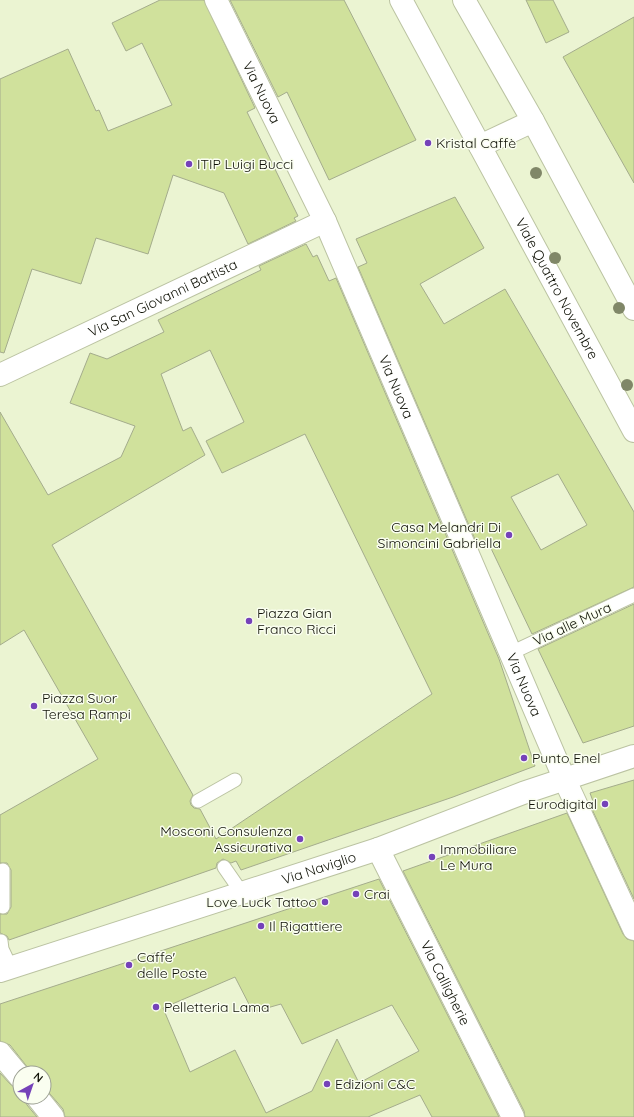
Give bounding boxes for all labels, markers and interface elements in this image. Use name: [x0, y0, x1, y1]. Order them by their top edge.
street label: Via Nuova: [239, 58, 284, 126]
place label: Kristal Caffè: [436, 134, 516, 152]
marker: Kristal Caffè: [423, 138, 433, 148]
place label: ITIP Luigi Bucci: [197, 155, 293, 173]
marker: ITIP Luigi Bucci: [184, 159, 194, 169]
street label: Viale Quattro Novembre: [512, 215, 603, 362]
street label: Via San Giovanni Battista: [85, 255, 240, 341]
street label: Via Nuova: [375, 353, 418, 421]
place label: Casa Melandri Di Simoncini Gabriella: [378, 518, 501, 552]
marker: Casa Melandri Di Simoncini Gabriella: [504, 530, 514, 540]
street label: Via alle Mura: [530, 598, 614, 650]
place label: Piazza Gian Franco Ricci: [257, 604, 336, 638]
marker: Piazza Gian Franco Ricci: [244, 616, 254, 626]
street label: Via Nuova: [502, 650, 545, 719]
place label: Piazza Suor Teresa Rampi: [42, 689, 131, 723]
marker: Piazza Suor Teresa Rampi: [29, 701, 39, 711]
place label: Punto Enel: [532, 749, 600, 767]
marker: Punto Enel: [519, 753, 529, 763]
place label: Eurodigital: [528, 795, 597, 813]
marker: Eurodigital: [600, 799, 610, 809]
place label: Mosconi Consulenza Assicurativa: [160, 822, 292, 856]
marker: Mosconi Consulenza Assicurativa: [295, 834, 305, 844]
place label: Immobiliare Le Mura: [440, 840, 517, 874]
street label: Via Naviglio: [279, 848, 358, 888]
marker: Immobiliare Le Mura: [427, 852, 437, 862]
place label: Crai: [364, 885, 390, 903]
marker: Crai: [351, 889, 361, 899]
place label: Love Luck Tattoo: [206, 893, 317, 911]
marker: Love Luck Tattoo: [320, 897, 330, 907]
place label: Il Rigattiere: [269, 917, 343, 935]
marker: Il Rigattiere: [256, 921, 266, 931]
street label: Via Calligherie: [417, 938, 474, 1028]
place label: Caffe' delle Poste: [137, 948, 207, 982]
marker: Caffe' delle Poste: [124, 960, 134, 970]
place label: Pelletteria Lama: [164, 998, 270, 1016]
marker: Pelletteria Lama: [151, 1002, 161, 1012]
north arrow: [12, 1065, 52, 1105]
text: N: [31, 1069, 46, 1085]
place label: Edizioni C&C: [335, 1075, 415, 1093]
marker: Edizioni C&C: [322, 1079, 332, 1089]

